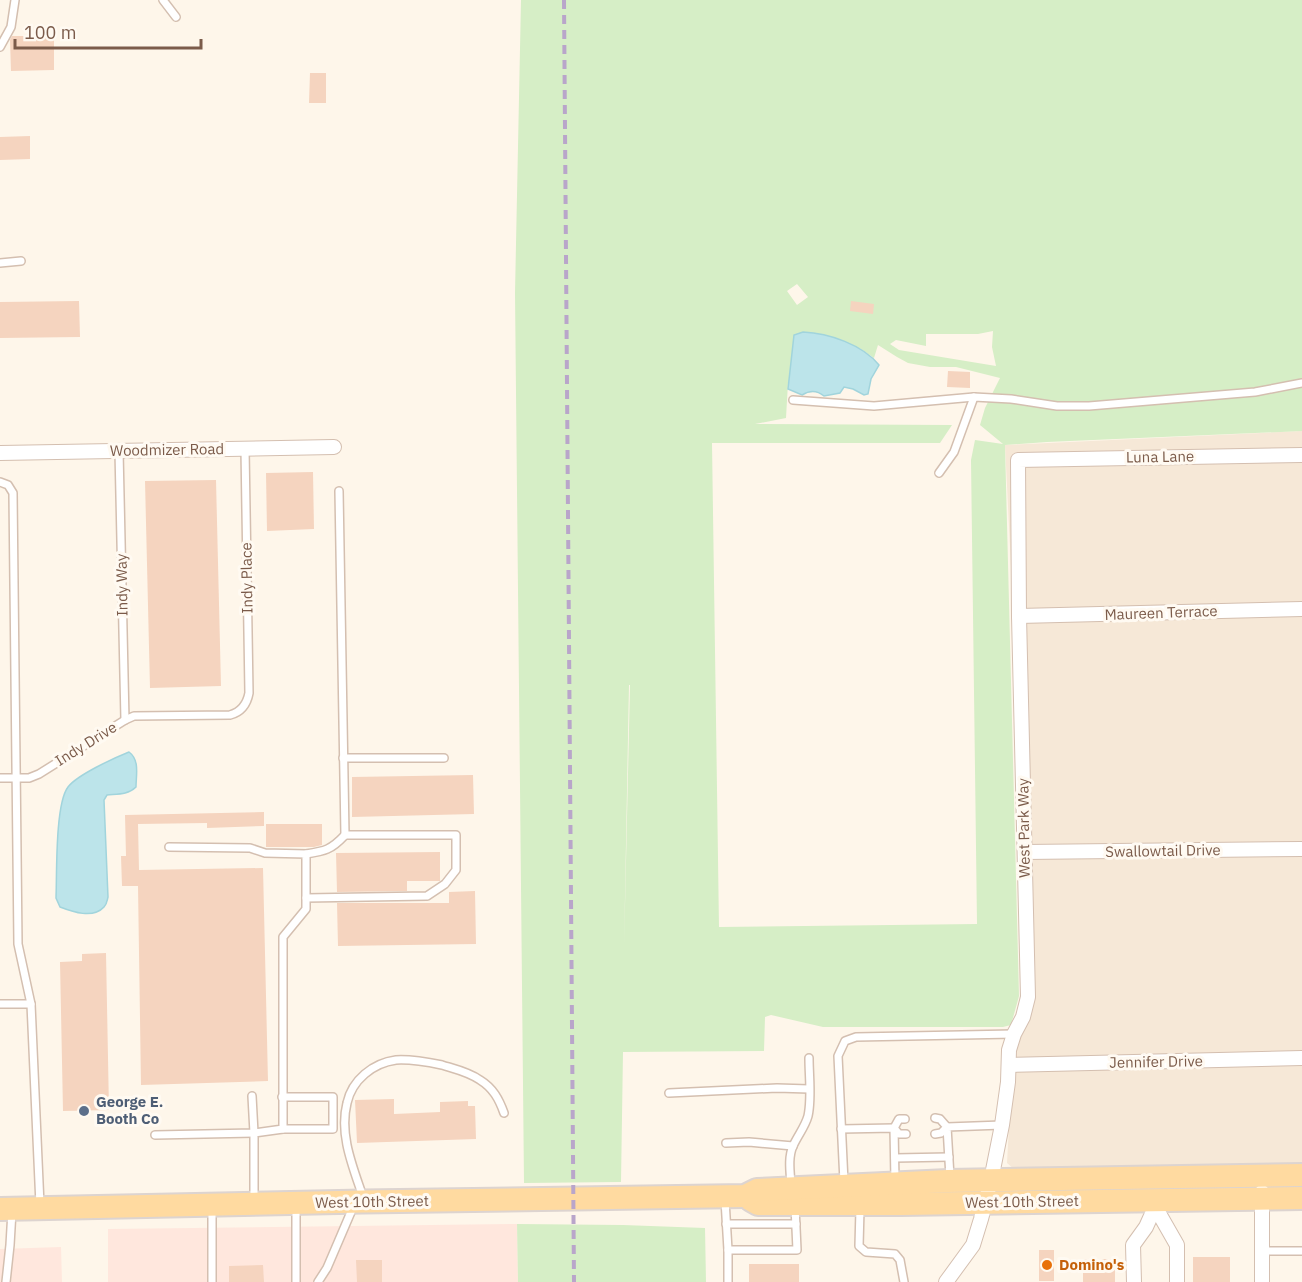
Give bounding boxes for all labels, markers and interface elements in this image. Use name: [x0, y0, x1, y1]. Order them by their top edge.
scale bar: [15, 12, 201, 50]
text: 100 m: [24, 21, 76, 44]
street label: Woodmizer Road: [110, 439, 224, 460]
street label: Luna Lane: [1126, 446, 1194, 467]
street label: Indy Place: [236, 542, 257, 614]
street label: Indy Way: [111, 553, 132, 617]
street label: Maureen Terrace: [1104, 601, 1218, 624]
street label: Indy Drive: [51, 717, 120, 770]
street label: West Park Way: [1013, 777, 1034, 878]
street label: Swallowtail Drive: [1105, 840, 1221, 861]
street label: Jennifer Drive: [1109, 1051, 1203, 1072]
place label: George E. Booth Co: [96, 1092, 163, 1128]
marker: George E. Booth Co: [77, 1104, 91, 1118]
street label: West 10th Street: [315, 1191, 429, 1212]
street label: West 10th Street: [965, 1191, 1079, 1212]
place label: Domino's: [1059, 1255, 1125, 1274]
marker: Domino's: [1040, 1258, 1054, 1272]

